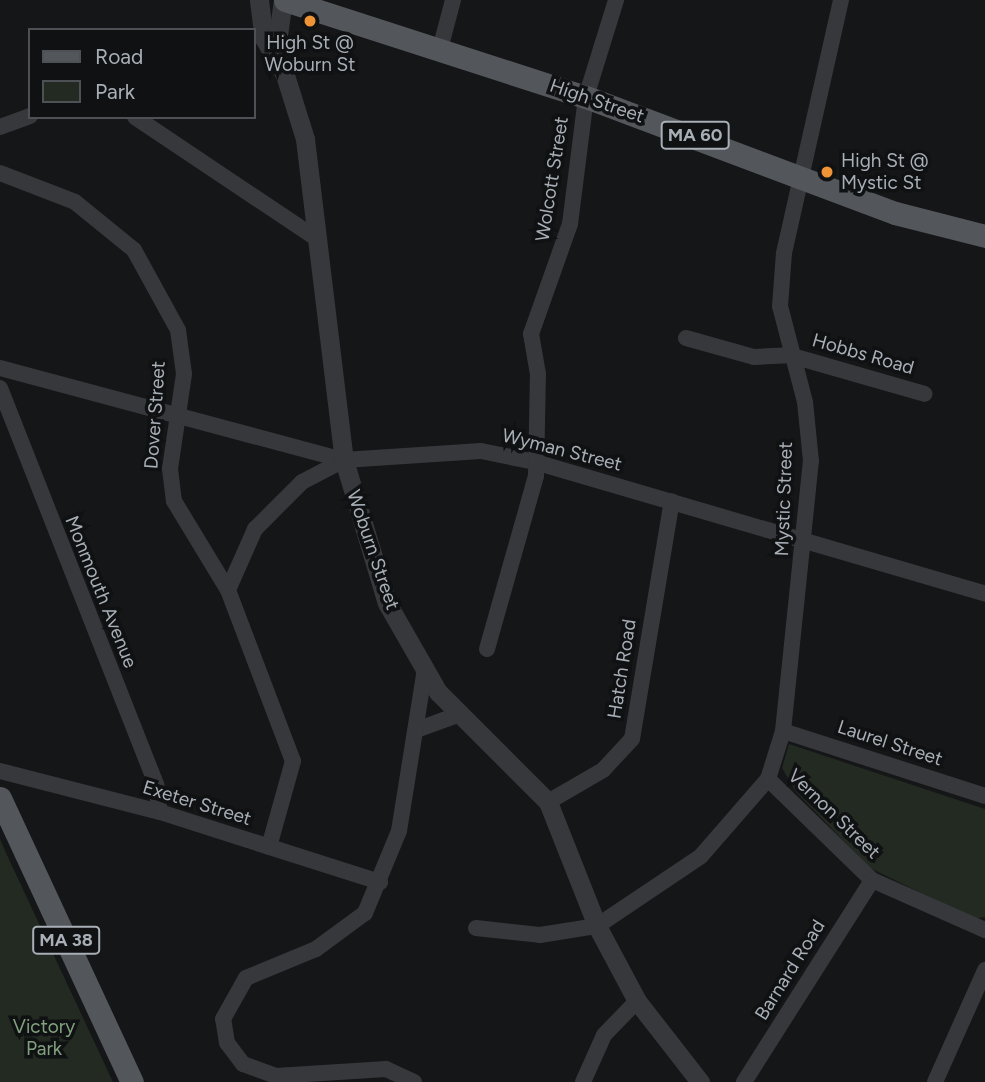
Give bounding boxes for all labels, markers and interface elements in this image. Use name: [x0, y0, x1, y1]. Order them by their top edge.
marker: High St @ Woburn St: [302, 13, 318, 29]
legend: [28, 28, 256, 119]
place label: High St @ Woburn St: [265, 32, 355, 76]
text: Road: [95, 44, 143, 69]
street label: High Street: [547, 74, 647, 128]
text: Park: [95, 79, 135, 104]
street label: Wolcott Street: [531, 115, 573, 243]
road number: MA 60: [660, 120, 730, 150]
place label: High St @ Mystic St: [841, 150, 928, 194]
marker: High St @ Mystic St: [819, 164, 835, 180]
street label: Hobbs Road: [809, 329, 917, 379]
street label: Dover Street: [140, 360, 170, 470]
street label: Wyman Street: [500, 424, 624, 476]
street label: Mystic Street: [771, 441, 797, 557]
street label: Woburn Street: [342, 487, 404, 613]
street label: Monmouth Avenue: [60, 513, 142, 671]
street label: Hatch Road: [603, 618, 641, 720]
street label: Laurel Street: [835, 715, 945, 771]
street label: Vernon Street: [783, 764, 885, 864]
street label: Exeter Street: [140, 776, 254, 830]
street label: Barnard Road: [750, 916, 830, 1024]
road number: MA 38: [31, 925, 101, 954]
park label: Victory Park: [13, 1016, 75, 1060]

